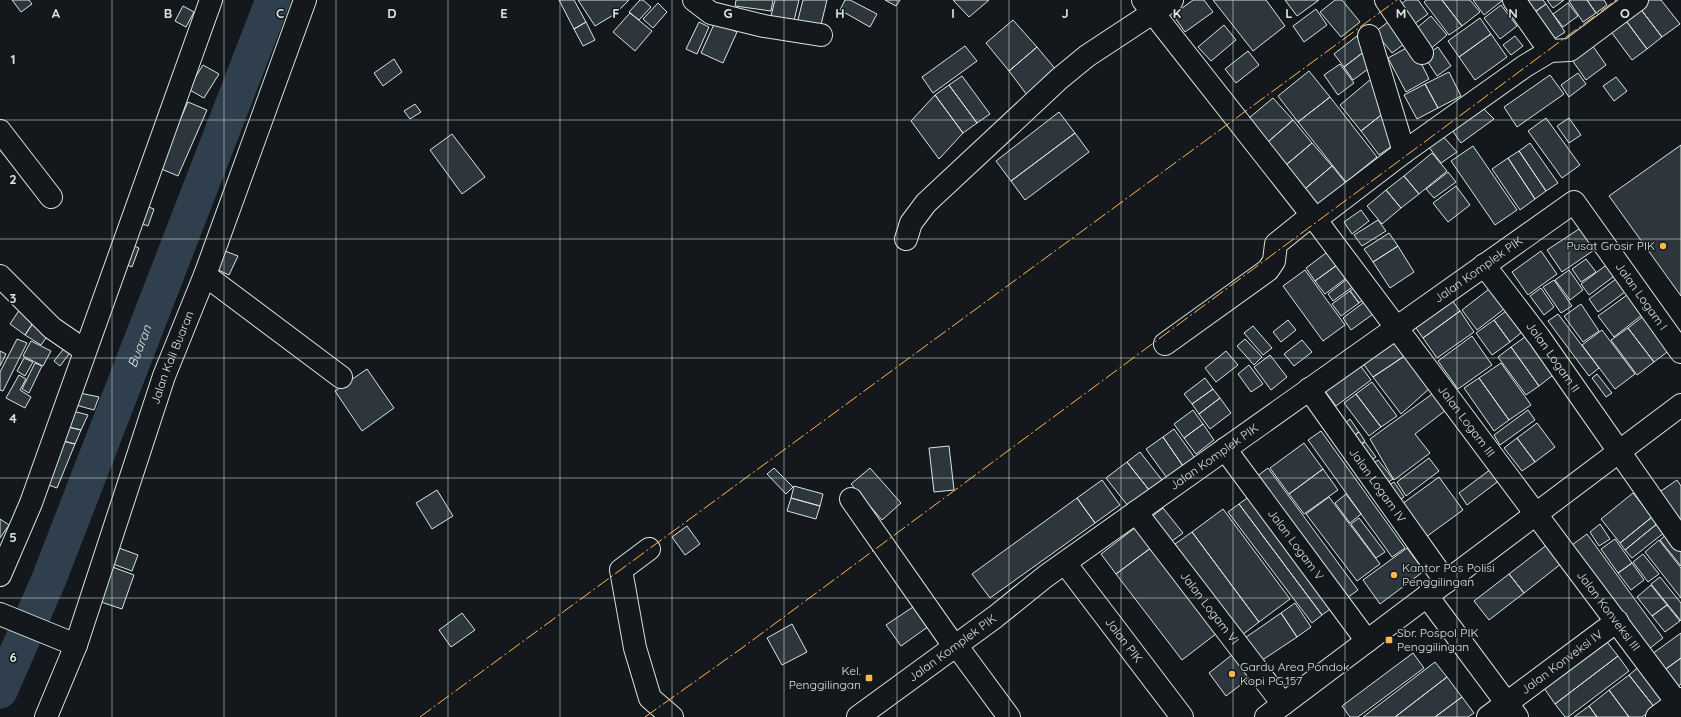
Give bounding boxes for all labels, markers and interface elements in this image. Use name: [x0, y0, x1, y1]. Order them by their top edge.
text: A: [52, 5, 61, 21]
text: B: [164, 5, 172, 21]
text: C: [276, 5, 284, 21]
text: D: [387, 5, 397, 21]
text: E: [500, 5, 508, 21]
text: F: [612, 5, 620, 21]
text: G: [723, 5, 733, 21]
text: H: [835, 5, 845, 21]
text: I: [951, 5, 955, 21]
text: J: [1061, 5, 1069, 21]
text: K: [1173, 5, 1182, 21]
text: L: [1285, 5, 1293, 21]
text: M: [1396, 5, 1406, 21]
text: N: [1508, 5, 1518, 21]
text: O: [1620, 5, 1630, 21]
text: 1: [10, 51, 16, 67]
text: 2: [9, 171, 17, 187]
street label: Jalan Komplek PIK: [1431, 233, 1525, 306]
place label: Pusat Grosir PIK: [1566, 238, 1655, 253]
marker: Pusat Grosir PIK: [1658, 241, 1668, 251]
street label: Jalan Logam I: [1612, 259, 1671, 333]
text: 3: [10, 290, 17, 306]
street label: Jalan Kali Buaran: [147, 309, 197, 406]
street label: Jalan Logam II: [1523, 319, 1583, 395]
water label: Buaran: [124, 322, 155, 369]
street label: Jalan Logam III: [1435, 382, 1499, 460]
text: 4: [9, 410, 17, 426]
street label: Jalan Komplek PIK: [1167, 420, 1261, 493]
street label: Jalan Logam IV: [1346, 445, 1409, 525]
street label: Jalan Logam V: [1265, 506, 1327, 583]
text: 5: [9, 529, 17, 545]
place label: Kantor Pos Polisi Penggilingan: [1402, 560, 1494, 589]
street label: Jalan Logam VI: [1177, 568, 1243, 647]
street label: Jalan Konveksi III: [1574, 568, 1644, 654]
marker: Kantor Pos Polisi Penggilingan: [1389, 570, 1399, 580]
street label: Jalan Komplek PIK: [905, 611, 999, 685]
street label: Jalan PIK: [1102, 614, 1146, 665]
place label: Sbr. Pospol PIK Penggilingan: [1397, 625, 1479, 654]
street label: Jalan Konveksi IV: [1518, 626, 1605, 697]
marker: Sbr. Pospol PIK Penggilingan: [1384, 635, 1394, 645]
text: 6: [9, 649, 17, 665]
place label: Gardu Area Pondok Kopi PG.157: [1240, 659, 1349, 688]
place label: Kel. Penggilingan: [789, 663, 861, 692]
marker: Gardu Area Pondok Kopi PG.157: [1227, 669, 1237, 679]
marker: Kel. Penggilingan: [864, 673, 874, 683]

